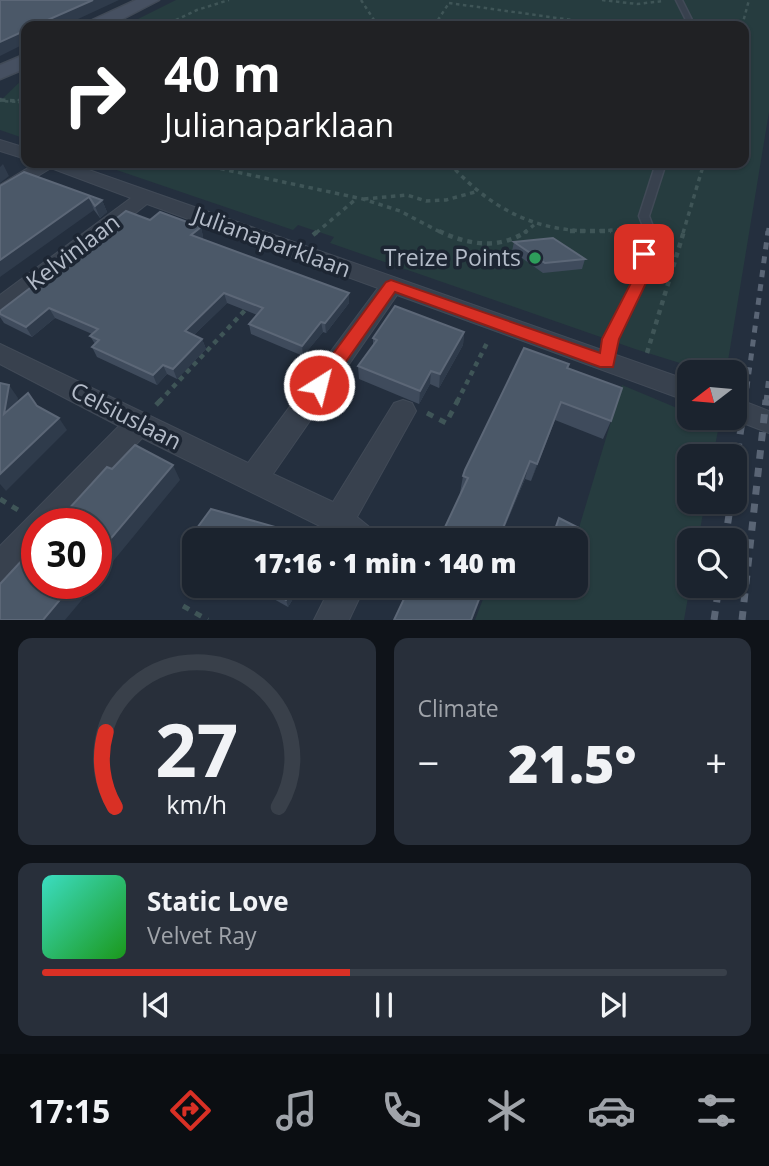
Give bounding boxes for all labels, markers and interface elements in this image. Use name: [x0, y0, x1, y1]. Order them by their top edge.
text: 40 m: [164, 40, 281, 106]
icon: right: [49, 49, 140, 140]
text: Julianaparklaan: [164, 103, 394, 146]
street label: Julianaparklaan: [187, 197, 356, 284]
street label: Kelvinlaan: [19, 205, 126, 297]
pin: [614, 224, 674, 284]
icon: arrive: [625, 235, 663, 273]
place label: Treize Points: [384, 241, 521, 273]
marker: Treize Points: [527, 250, 543, 266]
position arrow: [282, 348, 356, 422]
north arrow: [677, 360, 747, 430]
map controls: [677, 360, 747, 598]
street label: Celsiuslaan: [66, 373, 187, 457]
button: sound: [677, 444, 747, 514]
speed limit sign: 30: [21, 508, 112, 599]
button: search: [677, 528, 747, 598]
text: 17:16 · 1 min · 140 m: [254, 545, 516, 581]
text: Climate: [418, 692, 499, 724]
text: 27: [155, 700, 238, 799]
text: 21.5°: [508, 727, 636, 798]
text: −: [418, 736, 439, 788]
text: +: [705, 736, 727, 788]
text: km/h: [166, 787, 227, 821]
text: Static Love: [147, 883, 289, 919]
text: Velvet Ray: [147, 919, 257, 951]
icon: previous: [137, 986, 175, 1024]
icon: pause: [365, 986, 403, 1024]
icon: next: [594, 986, 632, 1024]
icon: directions: [166, 1086, 215, 1135]
icon: music: [272, 1086, 321, 1135]
icon: phone: [377, 1086, 426, 1135]
icon: climate: [482, 1086, 531, 1135]
icon: car: [587, 1086, 636, 1135]
icon: filters: [692, 1086, 741, 1135]
text: 17:15: [28, 1089, 110, 1132]

